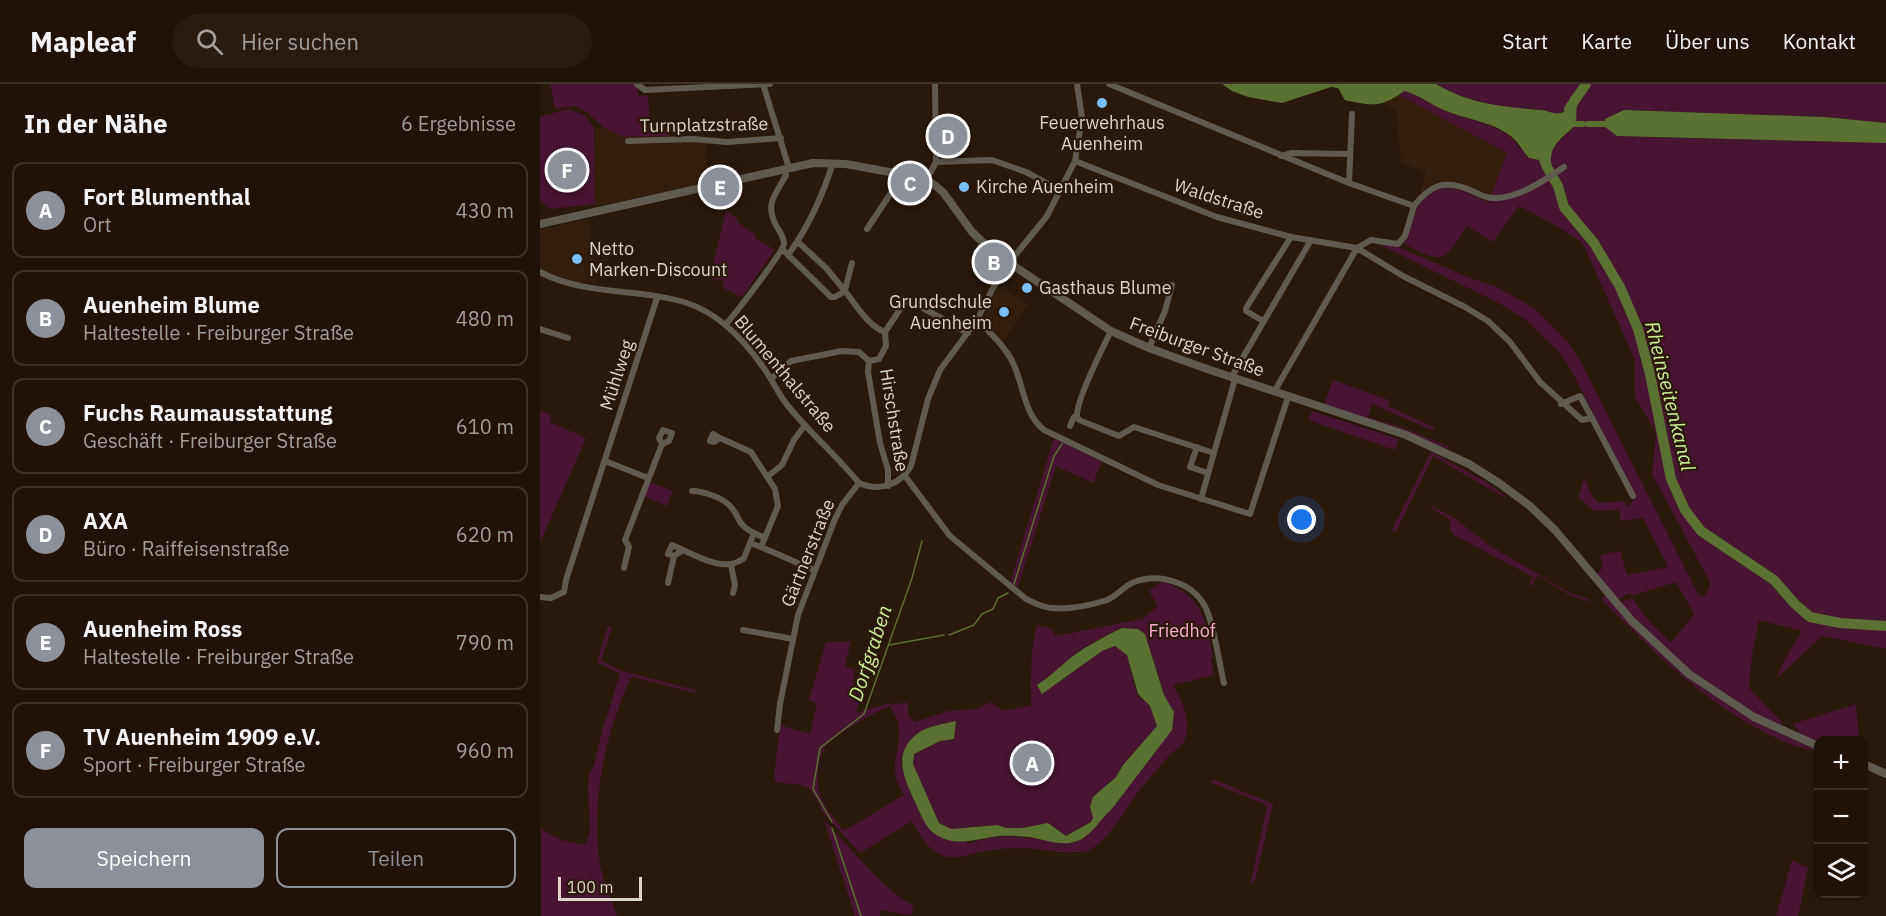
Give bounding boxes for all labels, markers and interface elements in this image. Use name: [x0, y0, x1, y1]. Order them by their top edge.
search box: [172, 14, 592, 68]
text: Mapleaf: [30, 23, 136, 60]
icon: search: [193, 25, 226, 58]
text: Hier suchen: [241, 27, 359, 56]
text: Start: [1502, 27, 1548, 55]
text: Karte: [1581, 27, 1632, 55]
text: Über uns: [1665, 27, 1750, 55]
text: Kontakt: [1783, 27, 1856, 55]
marker: Feuerwehrhaus Auenheim: [1095, 96, 1109, 110]
text: In der Nähe: [24, 106, 168, 140]
text: 6 Ergebnisse: [401, 110, 516, 137]
place label: Feuerwehrhaus Auenheim: [1039, 111, 1165, 155]
street label: Turnplatzstraße: [640, 112, 769, 137]
pin: D: [928, 113, 968, 158]
pin: F: [548, 148, 586, 193]
pin: C: [890, 160, 929, 206]
pin: E: [700, 164, 740, 210]
street label: Waldstraße: [1171, 173, 1267, 224]
place label: Kirche Auenheim: [976, 175, 1114, 198]
marker: Kirche Auenheim: [957, 180, 971, 194]
text: Fort Blumenthal: [83, 182, 251, 211]
text: A: [39, 197, 52, 224]
text: 430 m: [456, 197, 514, 224]
text: Ort: [83, 211, 112, 238]
place label: Netto Marken-Discount: [589, 237, 727, 281]
pin: B: [974, 240, 1014, 285]
marker: Netto Marken-Discount: [570, 252, 584, 266]
place label: Gasthaus Blume: [1039, 276, 1172, 299]
marker: Gasthaus Blume: [1020, 281, 1034, 295]
text: Auenheim Blume: [83, 290, 260, 319]
place label: Grundschule Auenheim: [889, 290, 992, 334]
text: B: [39, 305, 52, 332]
text: 480 m: [456, 305, 514, 332]
marker: Grundschule Auenheim: [997, 305, 1011, 319]
street label: Blumenthalstraße: [730, 310, 841, 437]
street label: Freiburger Straße: [1127, 311, 1268, 382]
water label: Rheinseitenkanal: [1639, 318, 1702, 474]
text: Haltestelle · Freiburger Straße: [83, 319, 354, 346]
street label: Mühlweg: [594, 336, 639, 413]
street label: Hirschstraße: [875, 367, 914, 473]
text: Fuchs Raumausstattung: [83, 398, 333, 427]
text: C: [39, 413, 52, 440]
text: 610 m: [456, 413, 514, 440]
text: Geschäft · Freiburger Straße: [83, 427, 337, 454]
street label: Gärtnerstraße: [775, 495, 840, 610]
your location: [1287, 505, 1316, 534]
text: AXA: [83, 506, 128, 535]
text: D: [39, 521, 52, 548]
text: 620 m: [456, 521, 514, 548]
text: Büro · Raiffeisenstraße: [83, 535, 289, 562]
water label: Dorfgraben: [841, 601, 898, 704]
text: Auenheim Ross: [83, 614, 242, 643]
park label: Friedhof: [1148, 619, 1216, 642]
text: E: [39, 629, 52, 656]
text: 790 m: [456, 629, 514, 656]
text: Haltestelle · Freiburger Straße: [83, 643, 354, 670]
text: TV Auenheim 1909 e.V.: [83, 722, 321, 751]
map controls: [1814, 736, 1868, 898]
button: +: [1814, 736, 1868, 790]
text: F: [40, 737, 51, 764]
text: 960 m: [456, 737, 514, 764]
pin: A: [1012, 740, 1052, 786]
text: Sport · Freiburger Straße: [83, 751, 306, 778]
button: −: [1814, 790, 1868, 844]
button: Speichern: [24, 828, 264, 888]
button: Teilen: [276, 828, 516, 888]
button: layers: [1814, 844, 1868, 898]
scale bar: [558, 874, 642, 902]
text: 100 m: [567, 877, 614, 897]

